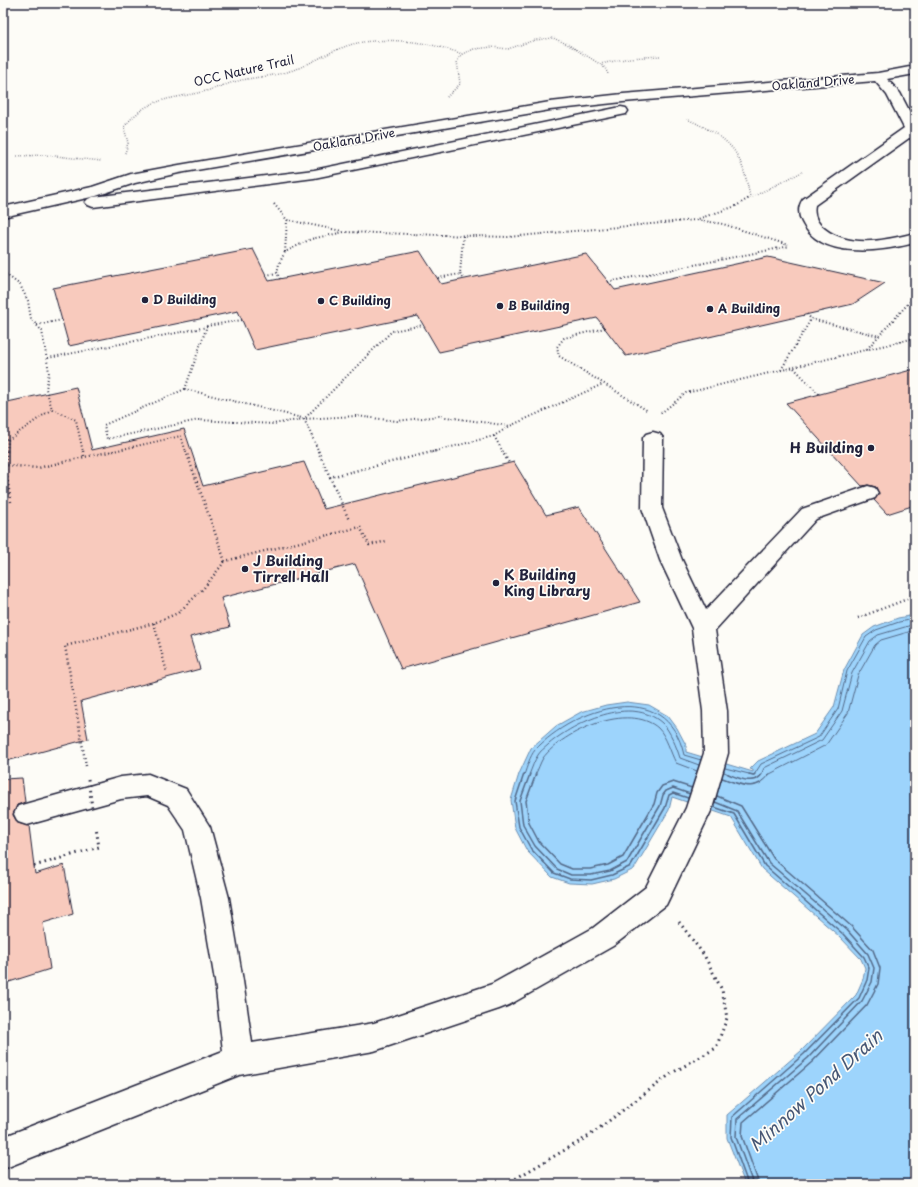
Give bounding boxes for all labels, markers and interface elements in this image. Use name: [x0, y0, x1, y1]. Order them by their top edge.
street label: OCC Nature Trail: [192, 50, 296, 90]
street label: Oakland Drive: [771, 69, 855, 95]
street label: Oakland Drive: [311, 123, 396, 155]
place label: D Building: [153, 290, 216, 308]
place label: C Building: [329, 291, 391, 309]
marker: D Building: [140, 295, 150, 305]
marker: C Building: [316, 296, 326, 306]
place label: B Building: [508, 296, 570, 314]
place label: A Building: [717, 299, 780, 317]
marker: B Building: [495, 301, 505, 311]
marker: A Building: [705, 304, 715, 314]
place label: H Building: [790, 437, 863, 458]
marker: H Building: [866, 443, 876, 453]
place label: J Building Tirrell Hall: [253, 550, 329, 587]
marker: J Building Tirrell Hall: [240, 564, 250, 574]
place label: K Building King Library: [504, 564, 591, 601]
marker: K Building King Library: [491, 578, 501, 588]
water label: Minnow Pond Drain: [742, 1022, 888, 1157]

